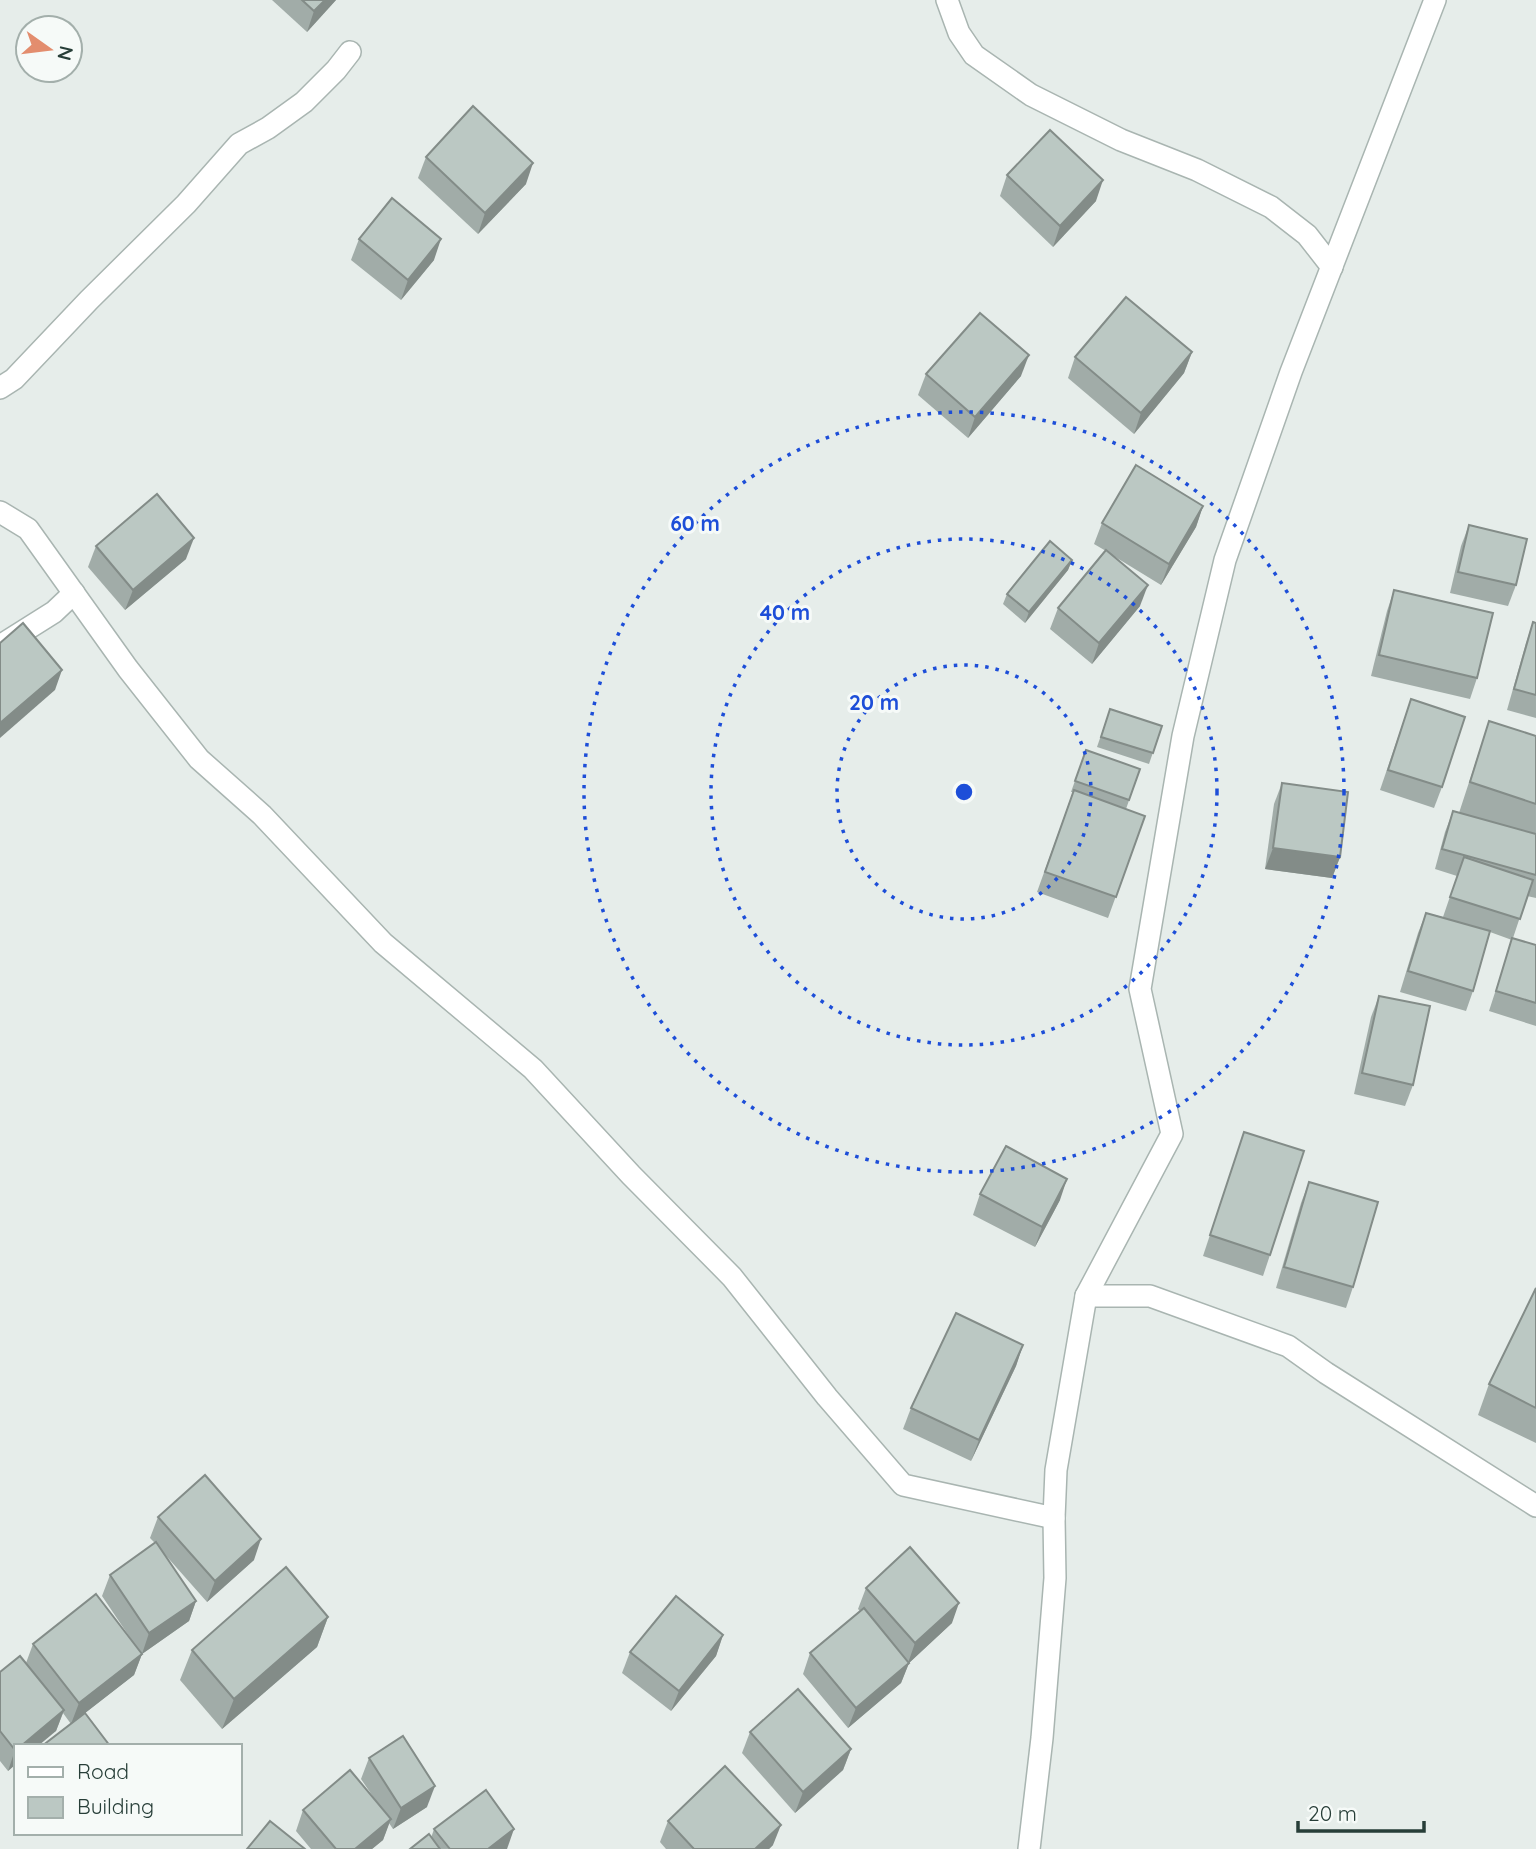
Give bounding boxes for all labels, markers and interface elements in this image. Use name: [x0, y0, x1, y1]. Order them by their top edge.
north arrow: [14, 14, 84, 84]
text: N: [52, 43, 79, 63]
text: 60 m: [670, 510, 720, 536]
text: 40 m: [760, 599, 810, 625]
text: 20 m: [849, 689, 899, 715]
centre of rings: [952, 780, 976, 804]
legend: [14, 1744, 242, 1835]
text: Road: [77, 1758, 129, 1784]
scale bar: [1298, 1790, 1424, 1834]
text: Building: [77, 1793, 154, 1819]
text: 20 m: [1308, 1800, 1357, 1826]

